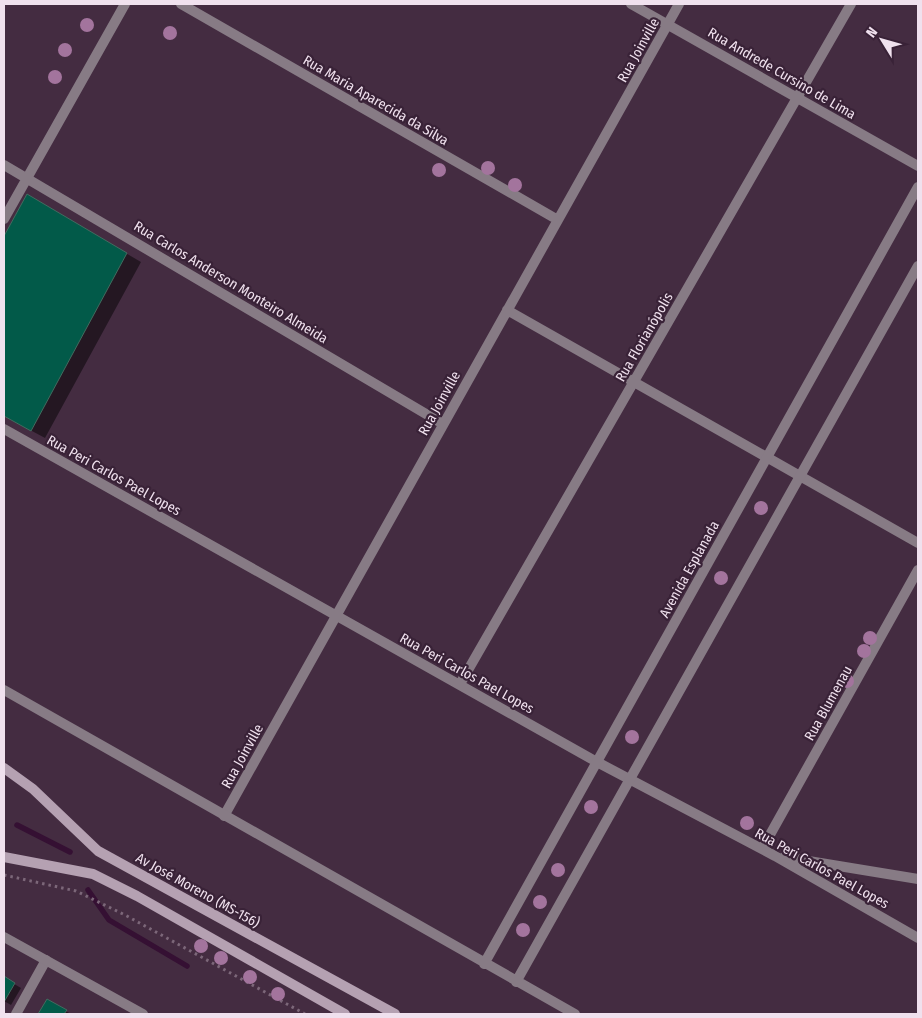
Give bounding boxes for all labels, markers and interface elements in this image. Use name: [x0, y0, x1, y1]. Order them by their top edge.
street label: Rua Joinville: [614, 15, 663, 85]
north arrow: [857, 15, 907, 65]
street label: Rua Andrede Cursino de Lima: [705, 24, 859, 123]
text: N: [863, 24, 881, 41]
street label: Rua Maria Aparecida da Silva: [300, 52, 452, 149]
street label: Rua Carlos Anderson Monteiro Almeida: [131, 218, 331, 347]
street label: Rua Florianópolis: [612, 290, 677, 385]
street label: Rua Joinville: [415, 368, 464, 438]
street label: Rua Peri Carlos Pael Lopes: [44, 432, 184, 519]
street label: Avenida Esplanada: [656, 518, 723, 621]
street label: Rua Peri Carlos Pael Lopes: [397, 630, 537, 717]
street label: Rua Blumenau: [801, 663, 856, 744]
street label: Rua Joinville: [218, 721, 267, 791]
street label: Rua Peri Carlos Pael Lopes: [752, 825, 892, 912]
street label: Av José Moreno (MS-156): [133, 849, 263, 932]

